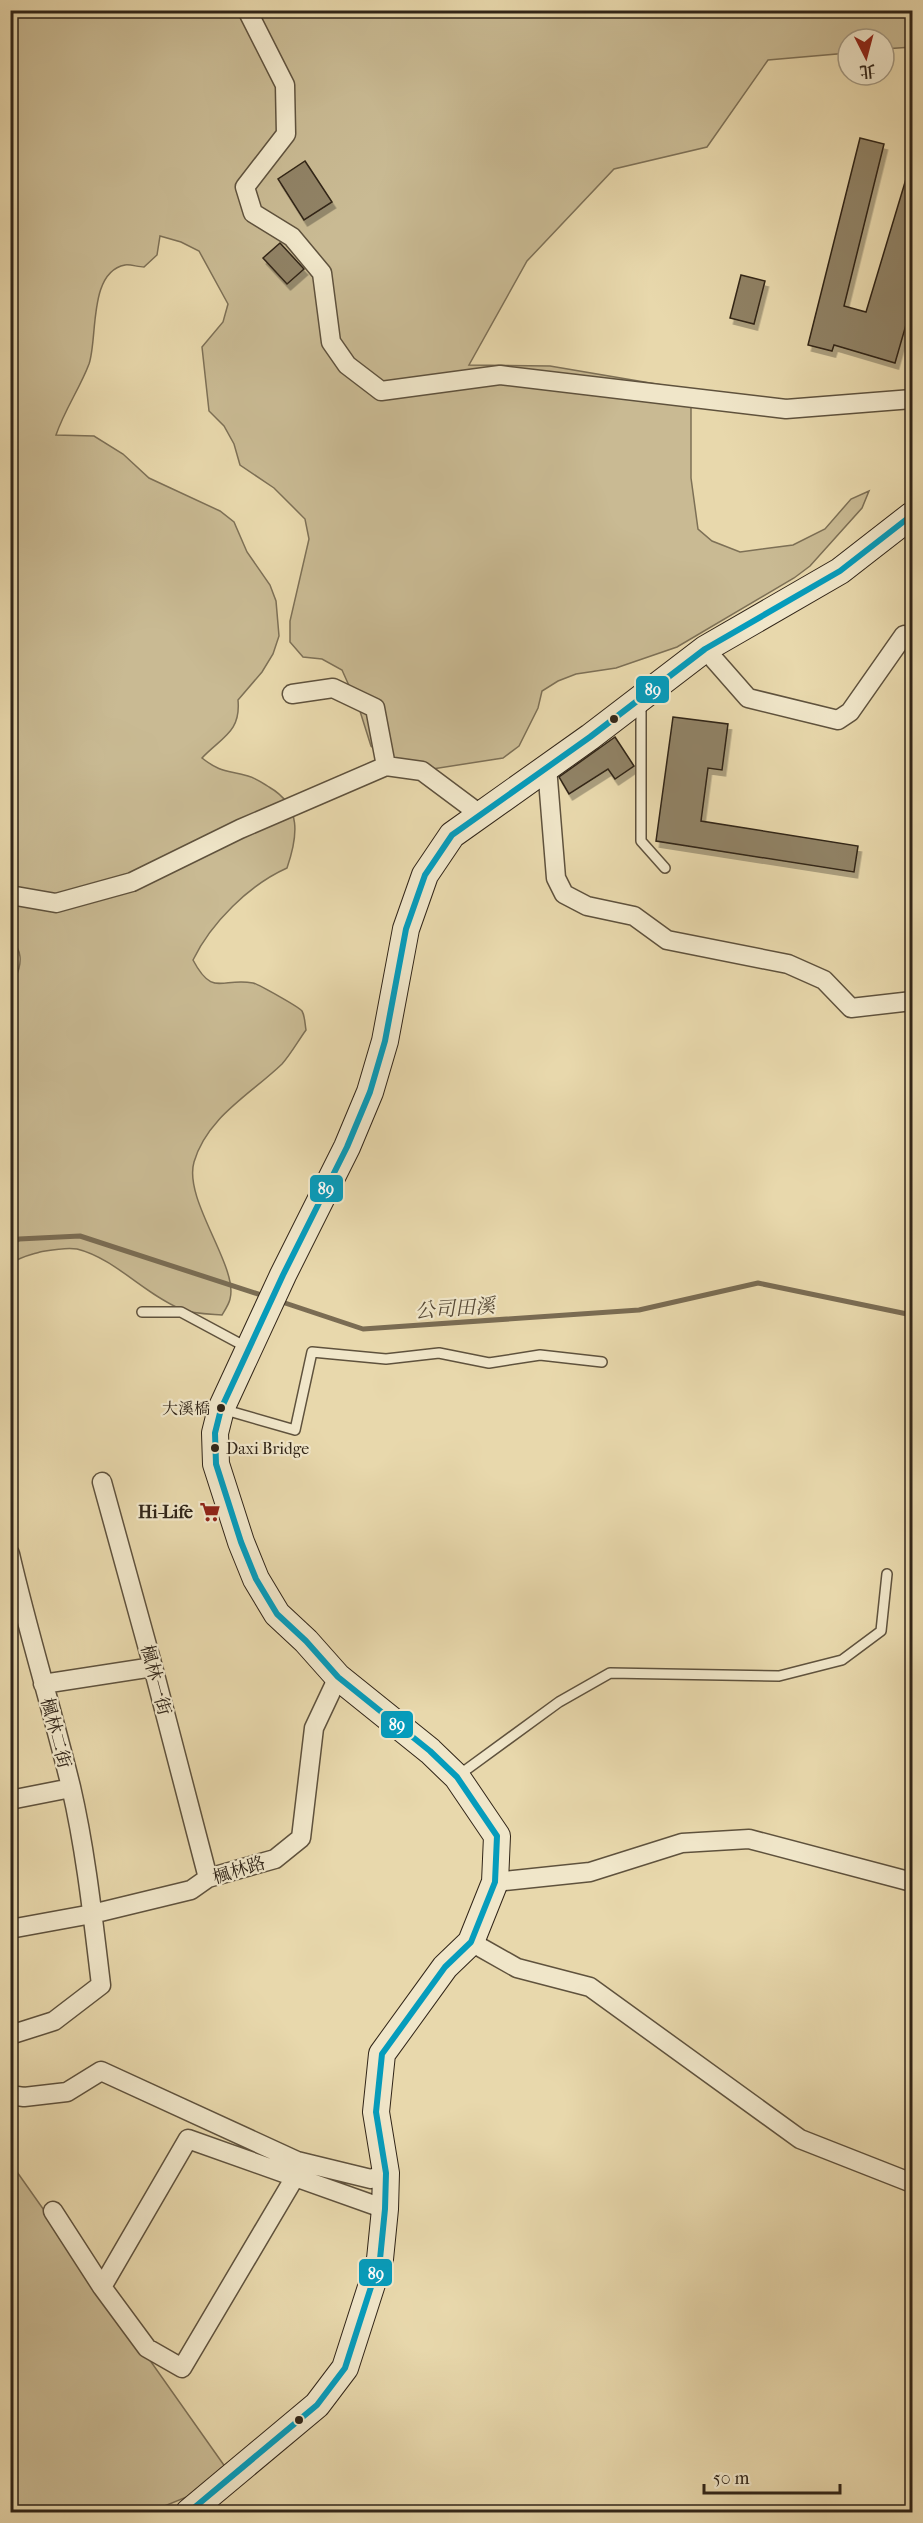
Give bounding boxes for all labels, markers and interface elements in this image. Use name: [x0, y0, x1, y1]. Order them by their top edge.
north arrow: [836, 27, 896, 87]
text: 北: [859, 61, 876, 82]
line badge: 89: [635, 675, 670, 704]
text: 89: [645, 680, 661, 700]
unlabelled marker: [608, 713, 620, 725]
line badge: 89: [309, 1174, 344, 1203]
text: 89: [318, 1179, 334, 1199]
water label: 公司田溪: [414, 1294, 498, 1323]
place label: 大溪橋: [162, 1399, 210, 1418]
marker: 大溪橋: [215, 1402, 227, 1414]
place label: Daxi Bridge: [226, 1439, 309, 1458]
marker: Daxi Bridge: [209, 1442, 221, 1454]
supermarket icon: Hi-Life: [198, 1500, 222, 1524]
place label: Hi-Life: [138, 1502, 193, 1523]
street label: 楓林一街: [136, 1643, 175, 1718]
street label: 楓林二街: [36, 1696, 75, 1771]
line badge: 89: [380, 1710, 414, 1739]
text: 89: [389, 1715, 405, 1735]
street label: 楓林路: [210, 1853, 268, 1888]
line badge: 89: [358, 2258, 393, 2287]
text: 89: [368, 2264, 384, 2284]
unlabelled marker: [293, 2414, 305, 2426]
scale bar: [704, 2457, 840, 2495]
text: 50 m: [713, 2468, 750, 2489]

